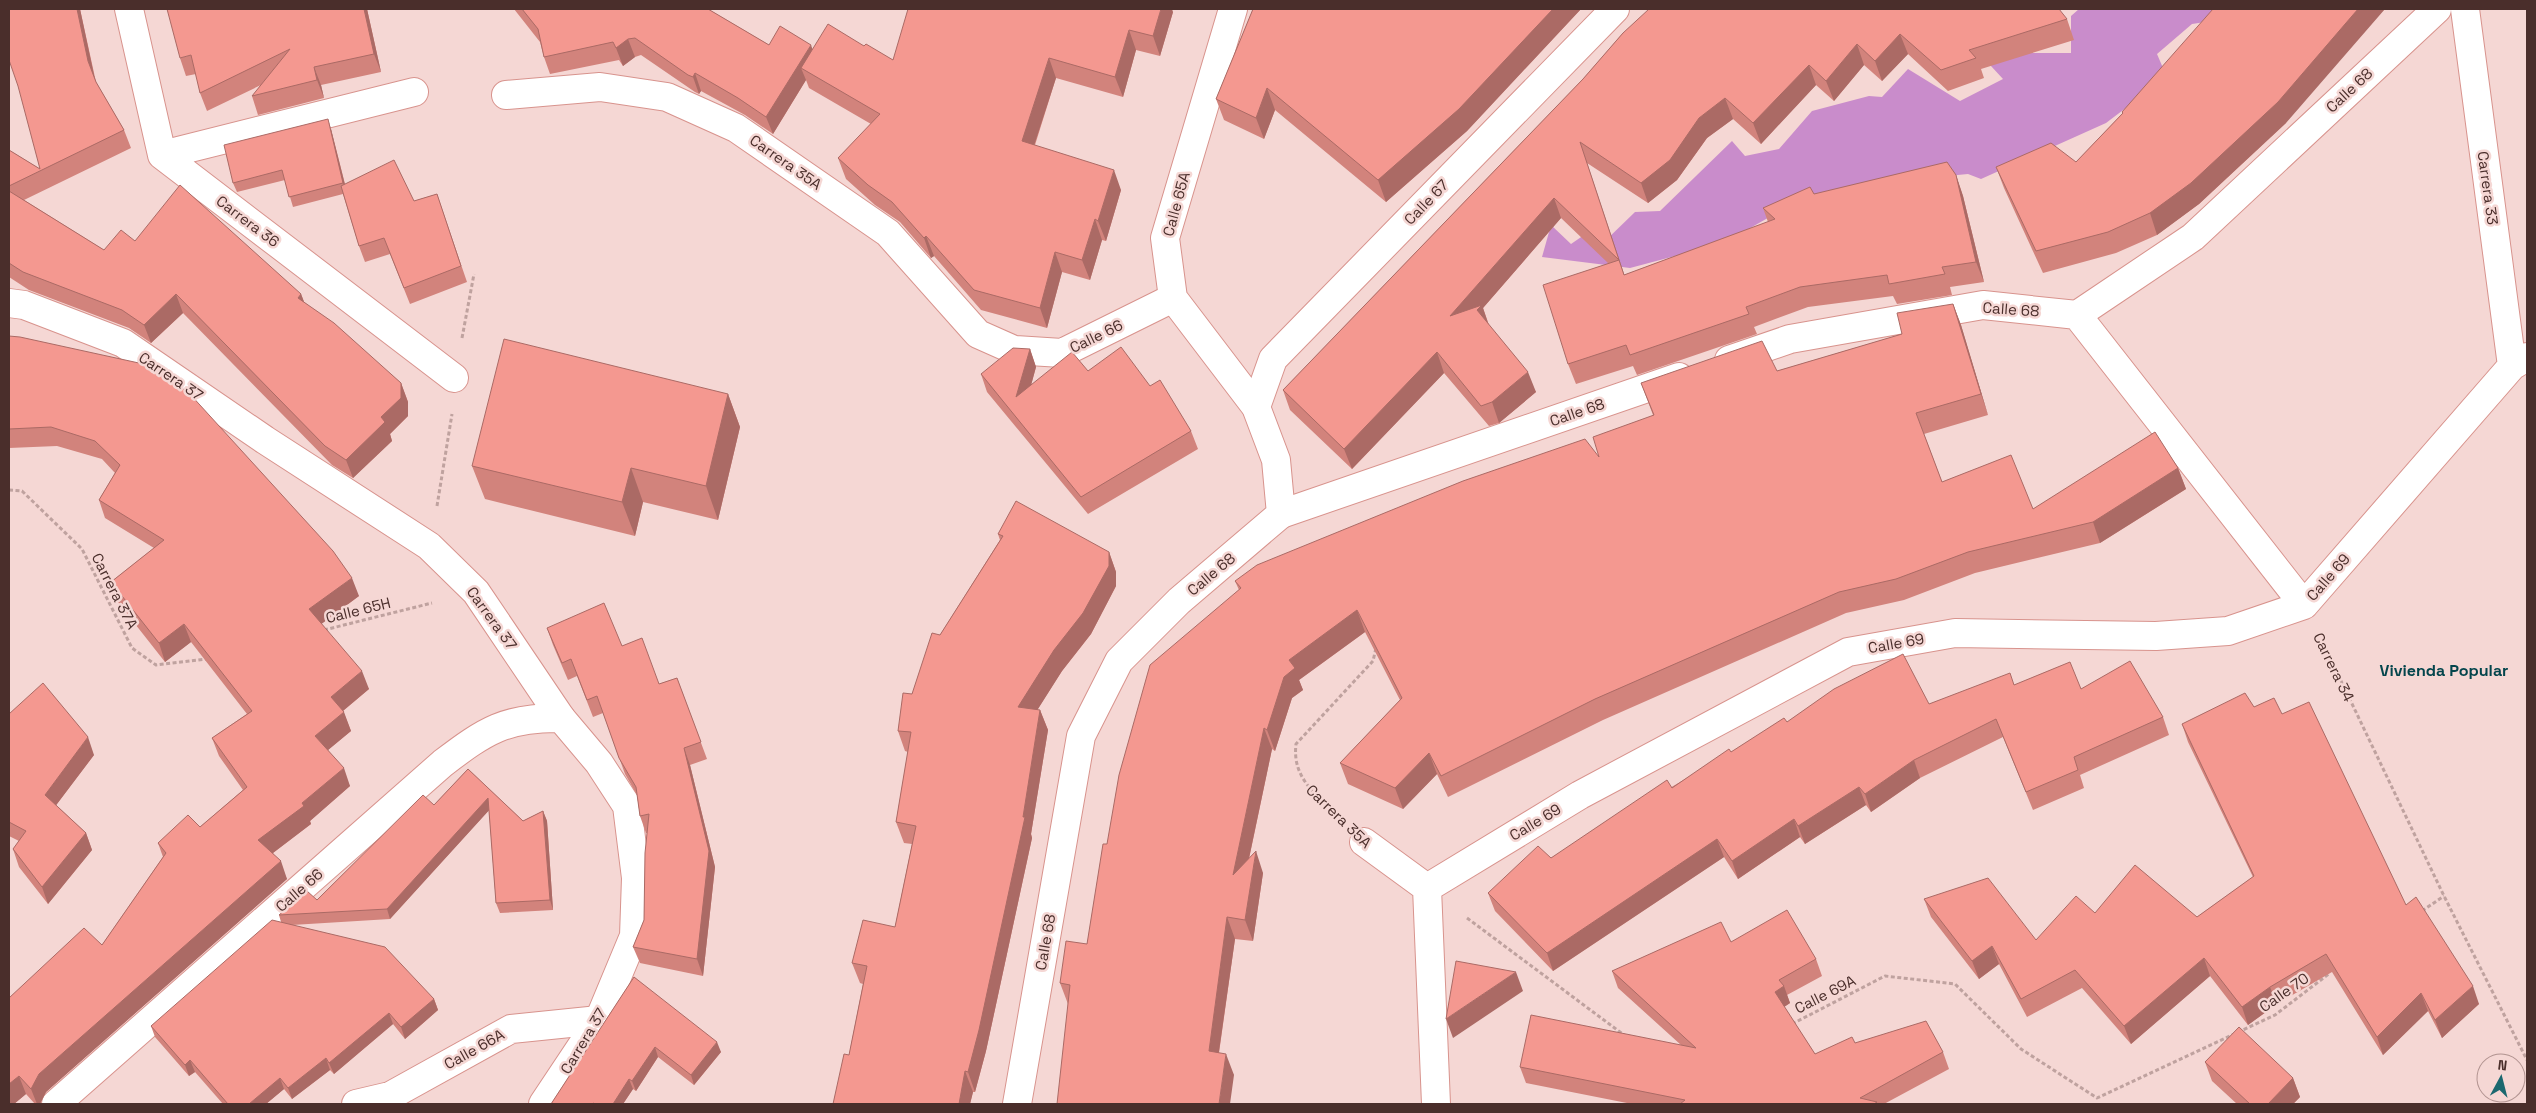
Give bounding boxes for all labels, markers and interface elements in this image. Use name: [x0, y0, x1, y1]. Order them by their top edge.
street label: Calle 68: [2322, 64, 2376, 116]
street label: Carrera 35A: [746, 130, 826, 194]
street label: Carrera 33: [2473, 150, 2503, 226]
street label: Calle 65A: [1158, 169, 1194, 238]
street label: Calle 67: [1400, 175, 1452, 229]
street label: Carrera 36: [213, 191, 283, 251]
street label: Calle 68: [1982, 298, 2040, 320]
street label: Calle 66: [1066, 315, 1126, 357]
street label: Carrera 37: [135, 348, 207, 404]
street label: Calle 68: [1547, 394, 1607, 430]
street label: Calle 68: [1183, 548, 1239, 600]
street label: Calle 69: [2302, 549, 2354, 605]
street label: Carrera 37A: [88, 550, 143, 633]
street label: Carrera 37: [463, 583, 521, 653]
street label: Calle 65H: [324, 593, 392, 627]
street label: Calle 69: [1866, 629, 1926, 657]
street label: Carrera 34: [2309, 629, 2359, 705]
district label: Vivienda Popular: [2380, 660, 2508, 681]
street label: Carrera 35A: [1302, 780, 1376, 852]
street label: Calle 69: [1506, 799, 1564, 845]
street label: Calle 66: [271, 864, 327, 916]
street label: Calle 68: [1031, 912, 1059, 972]
street label: Calle 70: [2255, 968, 2313, 1016]
street label: Calle 69A: [1791, 970, 1859, 1017]
street label: Carrera 37: [556, 1005, 610, 1077]
street label: Calle 66A: [440, 1024, 508, 1073]
north arrow: [2476, 1053, 2526, 1103]
text: N: [2497, 1056, 2508, 1075]

